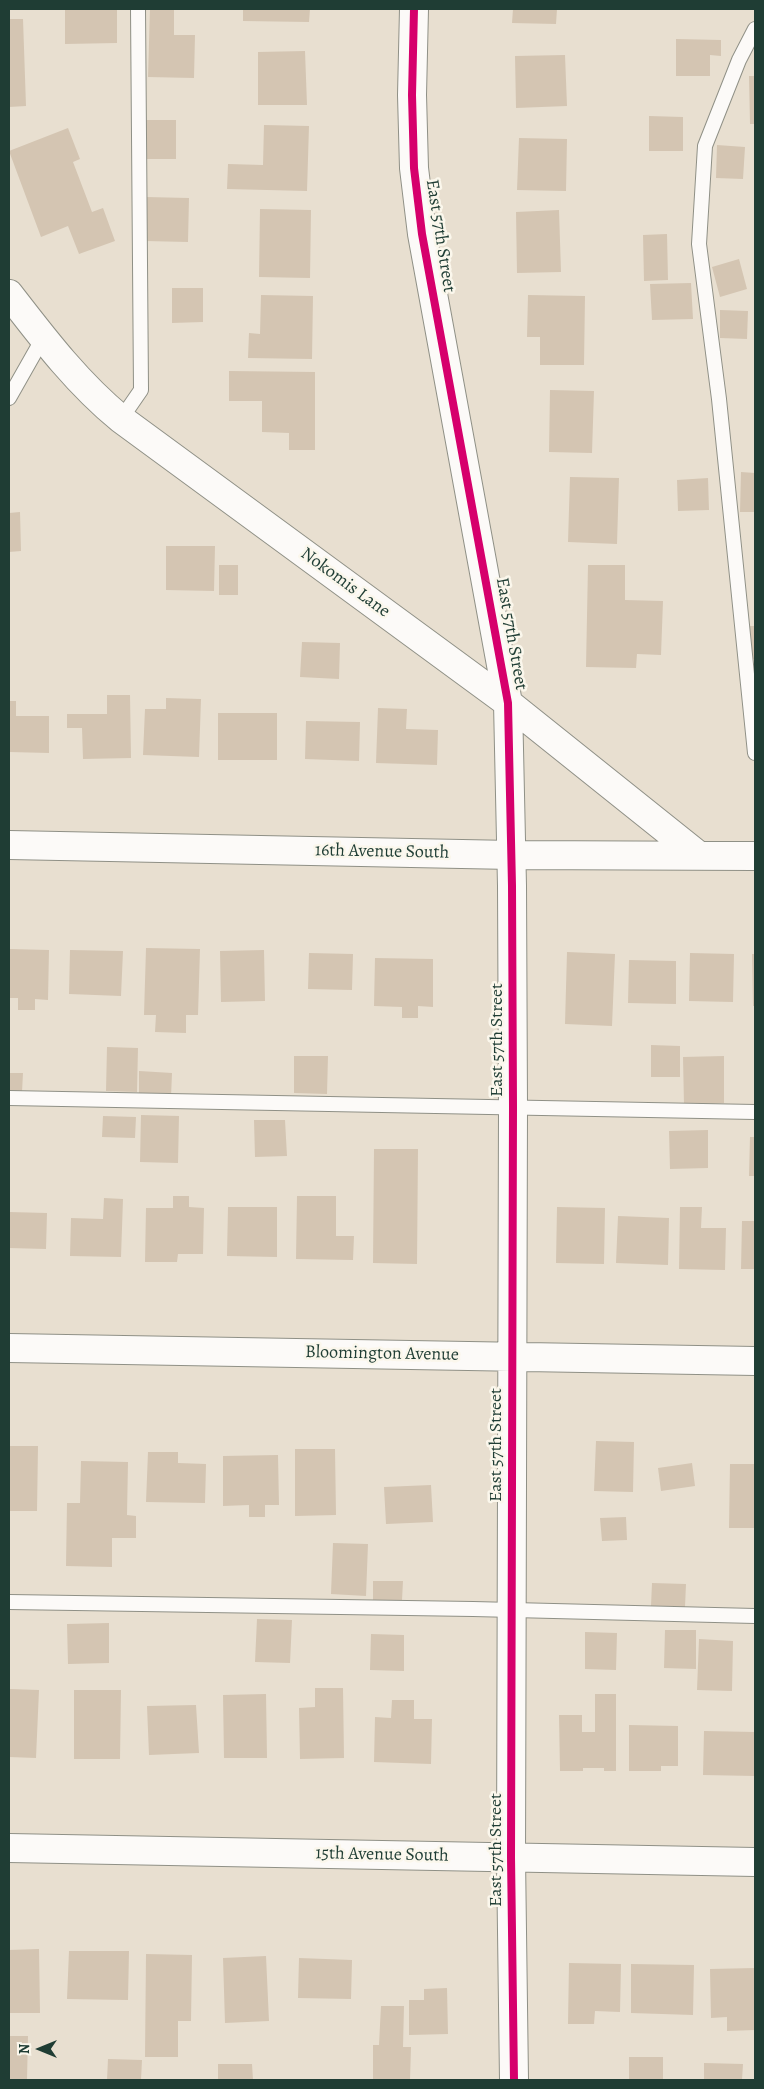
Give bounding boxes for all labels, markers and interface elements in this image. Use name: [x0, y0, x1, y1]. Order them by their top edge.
street label: East 57th Street: [420, 178, 460, 294]
street label: Nokomis Lane: [296, 543, 394, 623]
street label: East 57th Street: [490, 576, 532, 692]
street label: 16th Avenue South: [315, 840, 449, 864]
street label: East 57th Street: [487, 983, 509, 1097]
street label: Bloomington Avenue: [305, 1342, 459, 1366]
street label: East 57th Street: [486, 1388, 508, 1502]
street label: East 57th Street: [486, 1793, 508, 1907]
street label: 15th Avenue South: [315, 1843, 449, 1867]
north arrow: [15, 2024, 65, 2074]
text: N: [15, 2044, 34, 2054]

